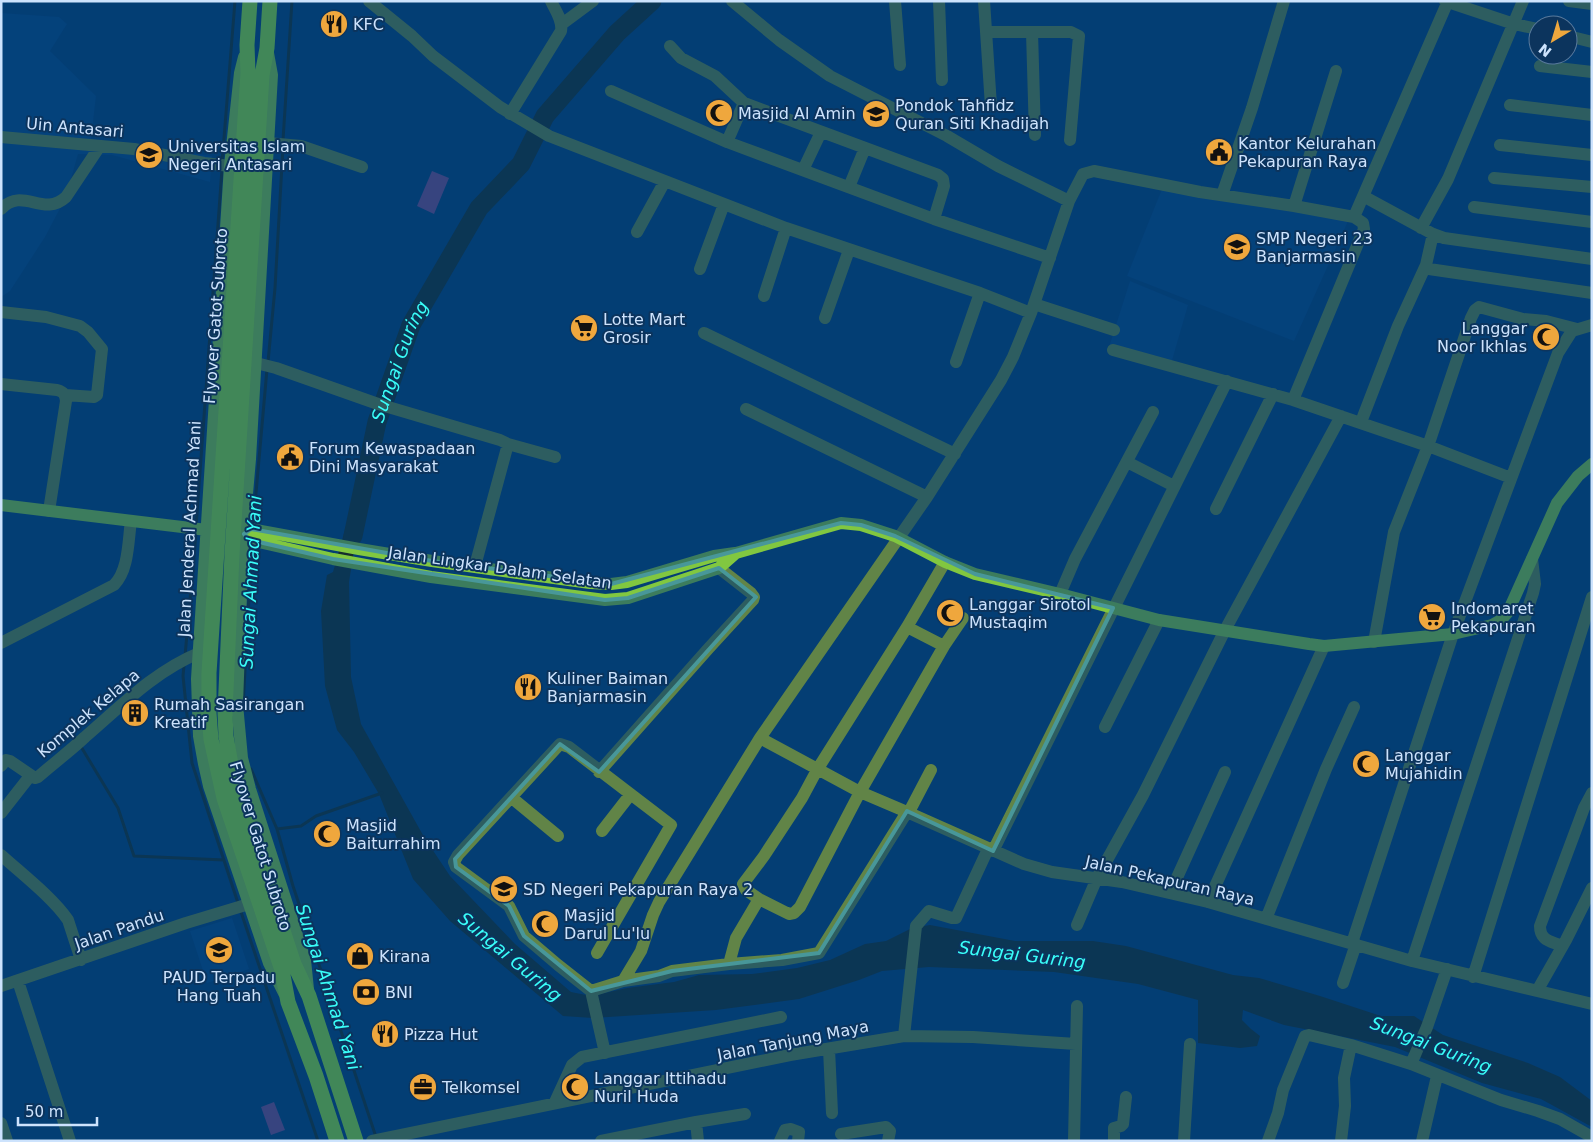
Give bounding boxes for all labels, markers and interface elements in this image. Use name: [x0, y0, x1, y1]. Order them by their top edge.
restaurant icon: KFC: [319, 9, 349, 39]
place label: KFC: [353, 15, 384, 34]
north arrow: [1528, 15, 1578, 65]
text: N: [1535, 40, 1555, 60]
place label: Pondok Tahfidz Quran Siti Khadijah: [895, 96, 1049, 133]
mosque icon: Masjid Al Amin: [704, 98, 734, 128]
school or university icon: Pondok Tahfidz Quran Siti Khadijah: [861, 99, 891, 129]
place label: Masjid Al Amin: [738, 104, 856, 123]
street label: Uin Antasari: [25, 114, 124, 141]
place label: Kantor Kelurahan Pekapuran Raya: [1238, 134, 1376, 171]
place label: Universitas Islam Negeri Antasari: [168, 137, 305, 174]
public building icon: Kantor Kelurahan Pekapuran Raya: [1204, 137, 1234, 167]
school or university icon: Universitas Islam Negeri Antasari: [134, 140, 164, 170]
street label: Flyover Gatot Subroto: [200, 228, 231, 405]
place label: SMP Negeri 23 Banjarmasin: [1256, 229, 1373, 266]
school or university icon: SMP Negeri 23 Banjarmasin: [1222, 232, 1252, 262]
water label: Sungai Guring: [367, 297, 433, 425]
place label: Lotte Mart Grosir: [603, 310, 685, 347]
supermarket icon: Lotte Mart Grosir: [569, 313, 599, 343]
place label: Langgar Noor Ikhlas: [1437, 319, 1527, 356]
mosque icon: Langgar Noor Ikhlas: [1531, 322, 1561, 352]
street label: Jalan Jenderal Achmad Yani: [174, 420, 205, 639]
place label: Forum Kewaspadaan Dini Masyarakat: [309, 439, 475, 476]
public building icon: Forum Kewaspadaan Dini Masyarakat: [275, 442, 305, 472]
water label: Sungai Ahmad Yani: [235, 495, 266, 669]
street label: Jalan Lingkar Dalam Selatan: [386, 542, 613, 593]
place label: Langgar Sirotol Mustaqim: [969, 595, 1091, 632]
mosque icon: Langgar Sirotol Mustaqim: [935, 598, 965, 628]
place label: Indomaret Pekapuran: [1451, 599, 1536, 636]
supermarket icon: Indomaret Pekapuran: [1417, 602, 1447, 632]
street label: Komplek Kelapa: [33, 665, 143, 762]
place label: Kuliner Baiman Banjarmasin: [547, 669, 668, 706]
restaurant icon: Kuliner Baiman Banjarmasin: [513, 672, 543, 702]
place label: Rumah Sasirangan Kreatif: [154, 695, 305, 732]
building icon: Rumah Sasirangan Kreatif: [120, 698, 150, 728]
place label: Langgar Mujahidin: [1385, 746, 1463, 783]
mosque icon: Langgar Mujahidin: [1351, 749, 1381, 779]
street label: Flyover Gatot Subroto: [226, 759, 295, 933]
place label: Masjid Baiturrahim: [346, 816, 441, 853]
mosque icon: Masjid Baiturrahim: [312, 819, 342, 849]
street label: Jalan Pekapuran Raya: [1082, 851, 1257, 909]
school or university icon: SD Negeri Pekapuran Raya 2: [489, 874, 519, 904]
place label: SD Negeri Pekapuran Raya 2: [523, 880, 753, 899]
water label: Sungai Ahmad Yani: [292, 901, 365, 1073]
street label: Jalan Pandu: [71, 905, 166, 954]
place label: Masjid Darul Lu'lu: [564, 906, 650, 943]
water label: Sungai Guring: [455, 907, 566, 1006]
mosque icon: Masjid Darul Lu'lu: [530, 909, 560, 939]
school or university icon: PAUD Terpadu Hang Tuah: [204, 935, 234, 965]
water label: Sungai Guring: [957, 936, 1087, 973]
shop icon: Kirana: [345, 941, 375, 971]
place label: Kirana: [379, 947, 430, 966]
place label: PAUD Terpadu Hang Tuah: [163, 968, 275, 1005]
bank icon: BNI: [351, 977, 381, 1007]
place label: BNI: [385, 983, 413, 1002]
water label: Sungai Guring: [1368, 1012, 1495, 1077]
street label: Jalan Tanjung Maya: [715, 1016, 870, 1065]
restaurant icon: Pizza Hut: [370, 1019, 400, 1049]
place label: Pizza Hut: [404, 1025, 478, 1044]
place label: Langgar Ittihadu Nuril Huda: [594, 1069, 727, 1106]
office icon: Telkomsel: [408, 1072, 438, 1102]
mosque icon: Langgar Ittihadu Nuril Huda: [560, 1072, 590, 1102]
place label: Telkomsel: [441, 1078, 520, 1097]
scale bar: [18, 1094, 96, 1126]
text: 50 m: [25, 1103, 63, 1121]

